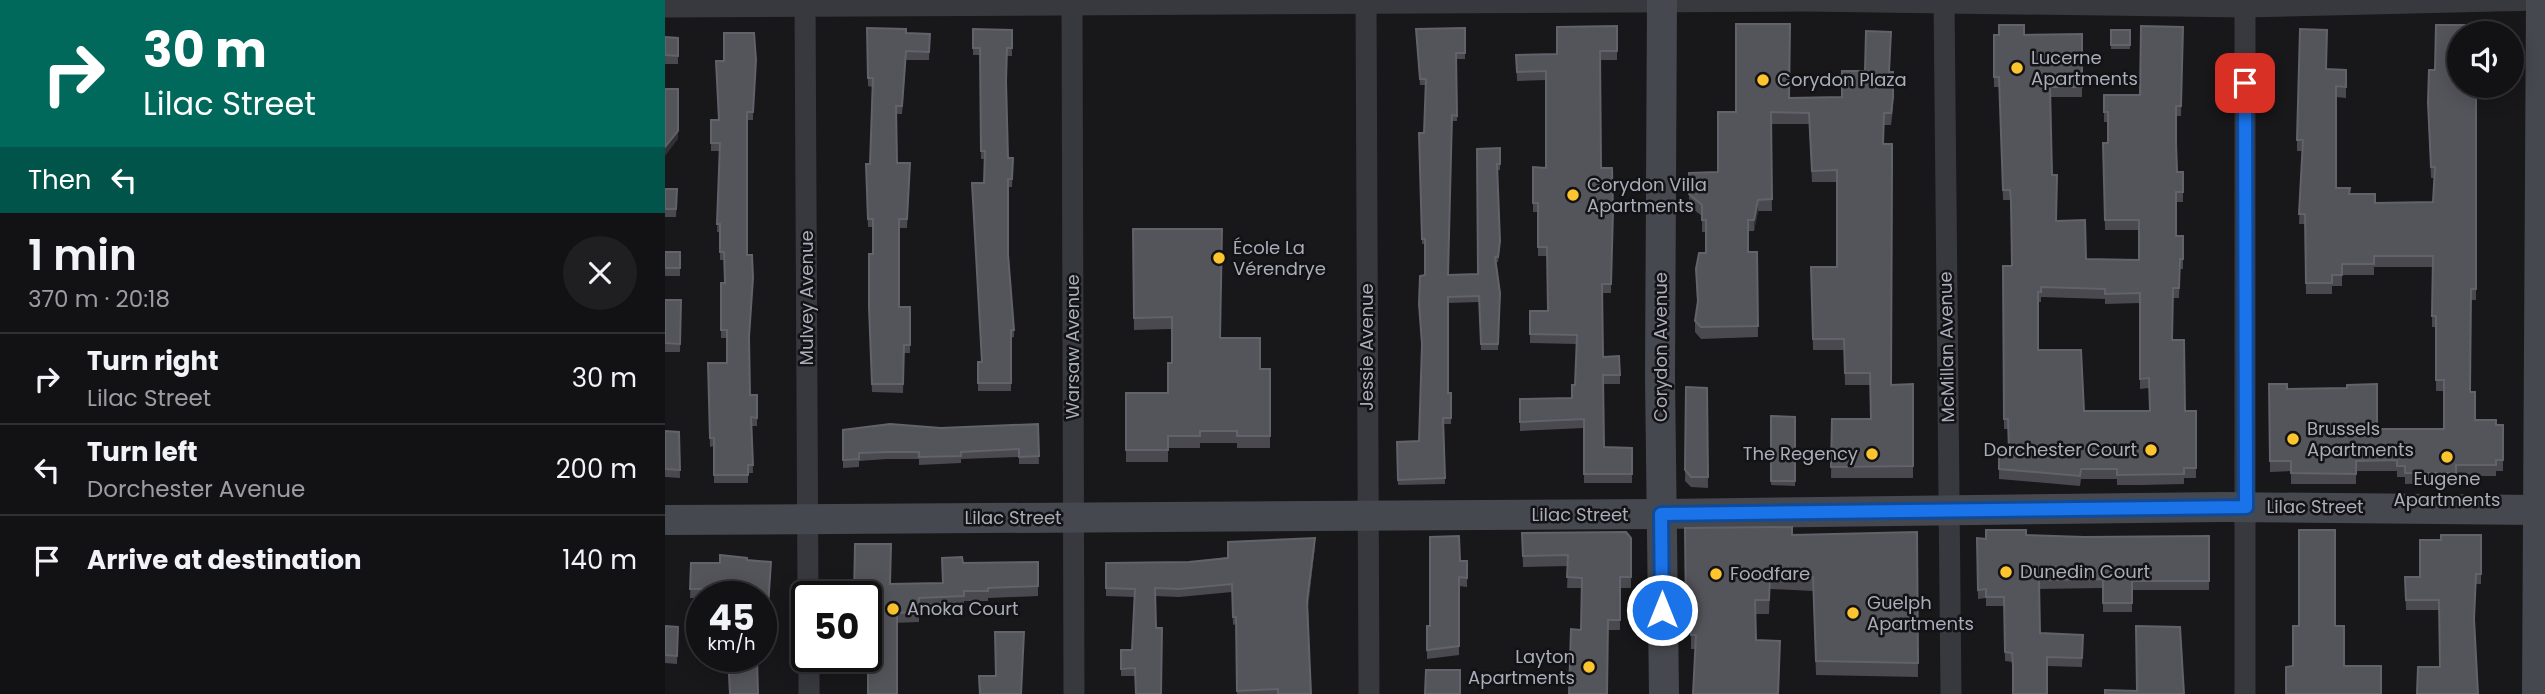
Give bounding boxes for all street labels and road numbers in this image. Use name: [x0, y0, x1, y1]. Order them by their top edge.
street label: Mulvey Avenue: [794, 230, 819, 366]
street label: McMillan Avenue: [1933, 271, 1960, 423]
street label: Corydon Avenue: [1648, 272, 1673, 422]
street label: Warsaw Avenue: [1060, 274, 1085, 420]
street label: Jessie Avenue: [1354, 283, 1379, 411]
street label: Lilac Street: [2266, 494, 2364, 519]
street label: Lilac Street: [1531, 502, 1629, 527]
street label: Lilac Street: [964, 505, 1062, 530]

